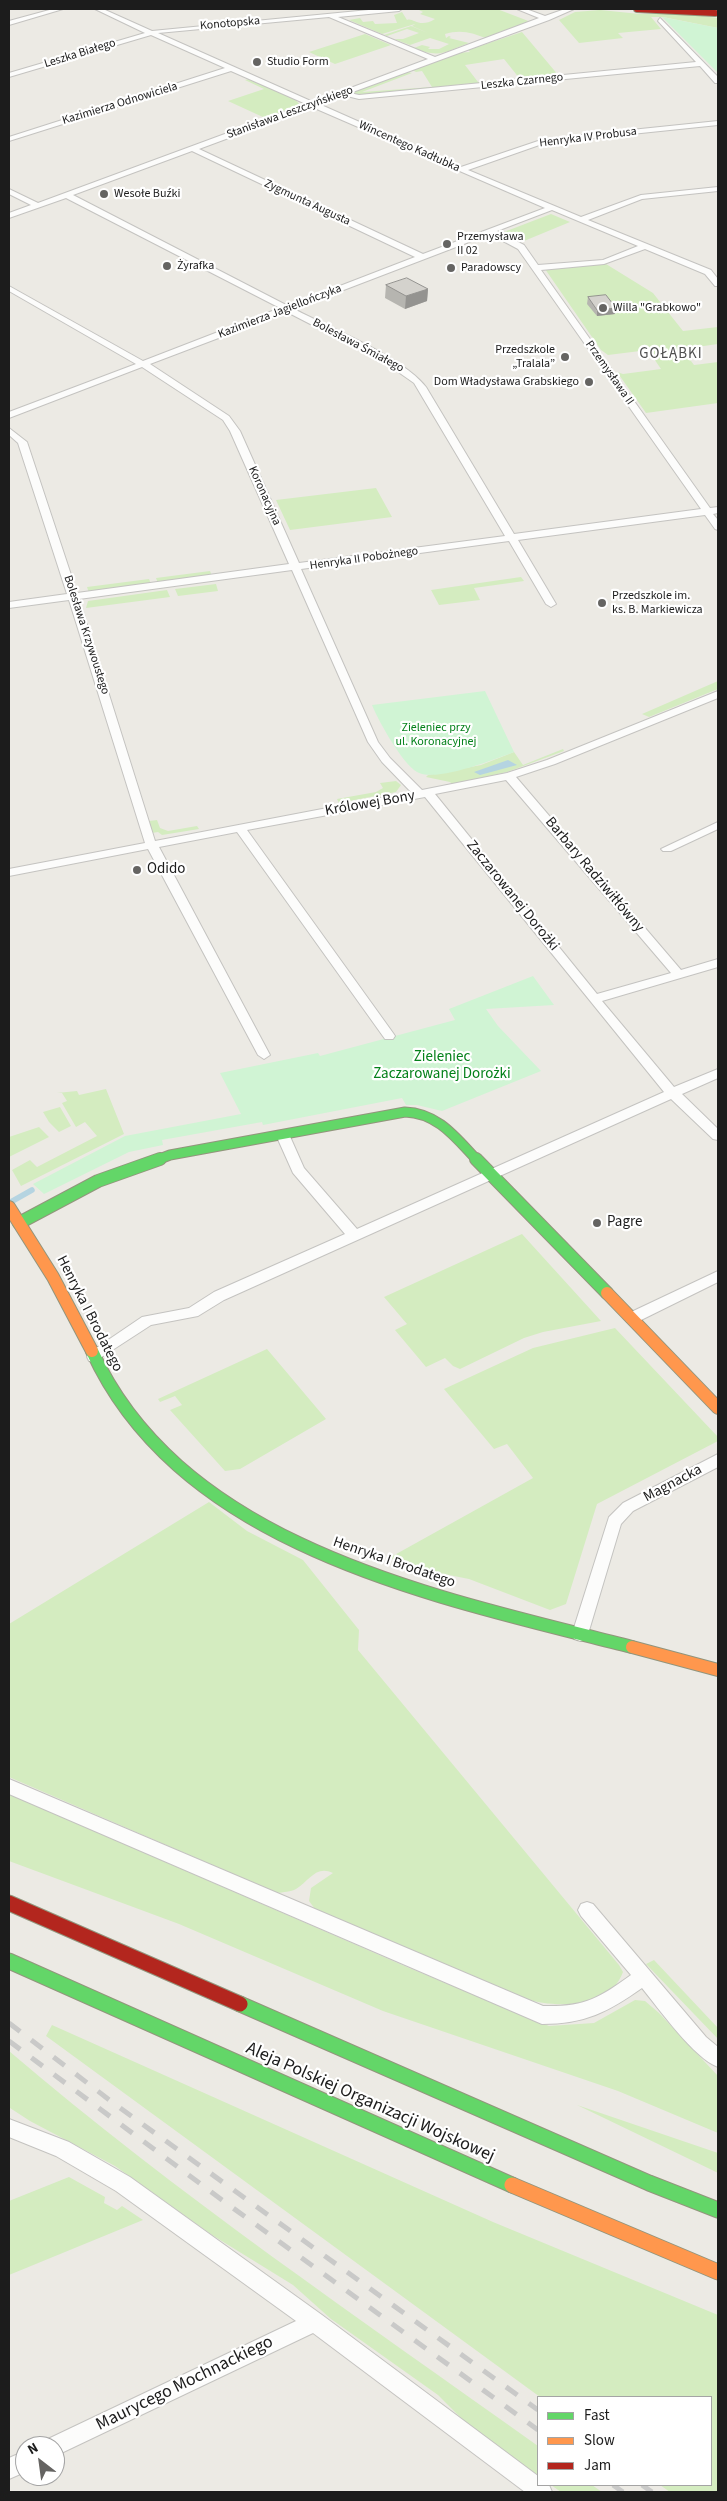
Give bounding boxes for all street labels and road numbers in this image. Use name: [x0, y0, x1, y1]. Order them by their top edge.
street label: Konotopska: [199, 14, 261, 34]
street label: Leszka Białego: [43, 36, 117, 72]
street label: Leszka Czarnego: [480, 71, 564, 93]
street label: Kazimierza Odnowiciela: [61, 80, 179, 128]
street label: Stanisława Leszczyńskiego: [225, 83, 355, 143]
street label: Wincentego Kadłubka: [356, 118, 462, 176]
street label: Henryka IV Probusa: [538, 125, 638, 151]
street label: Zygmunta Augusta: [262, 177, 352, 229]
street label: Kazimierza Jagiellończyka: [216, 282, 344, 342]
street label: Bolesława Śmiałego: [310, 316, 406, 376]
street label: Przemysława II: [582, 338, 636, 408]
street label: Koronacyjna: [245, 464, 283, 528]
street label: Henryka II Pobożnego: [309, 544, 419, 574]
street label: Bolesława Krzywoustego: [60, 574, 112, 696]
street label: Królowej Bony: [324, 787, 416, 821]
street label: Barbary Radziwiłłówny: [541, 814, 647, 936]
street label: Zaczarowanej Dorożki: [462, 837, 562, 955]
street label: Henryka I Brodatego: [52, 1253, 126, 1375]
street label: Magnacka: [641, 1461, 705, 1507]
street label: Henryka I Brodatego: [331, 1534, 457, 1592]
street label: Aleja Polskiej Organizacji Wojskowej: [242, 2038, 498, 2168]
street label: Maurycego Mochnackiego: [93, 2332, 277, 2436]

